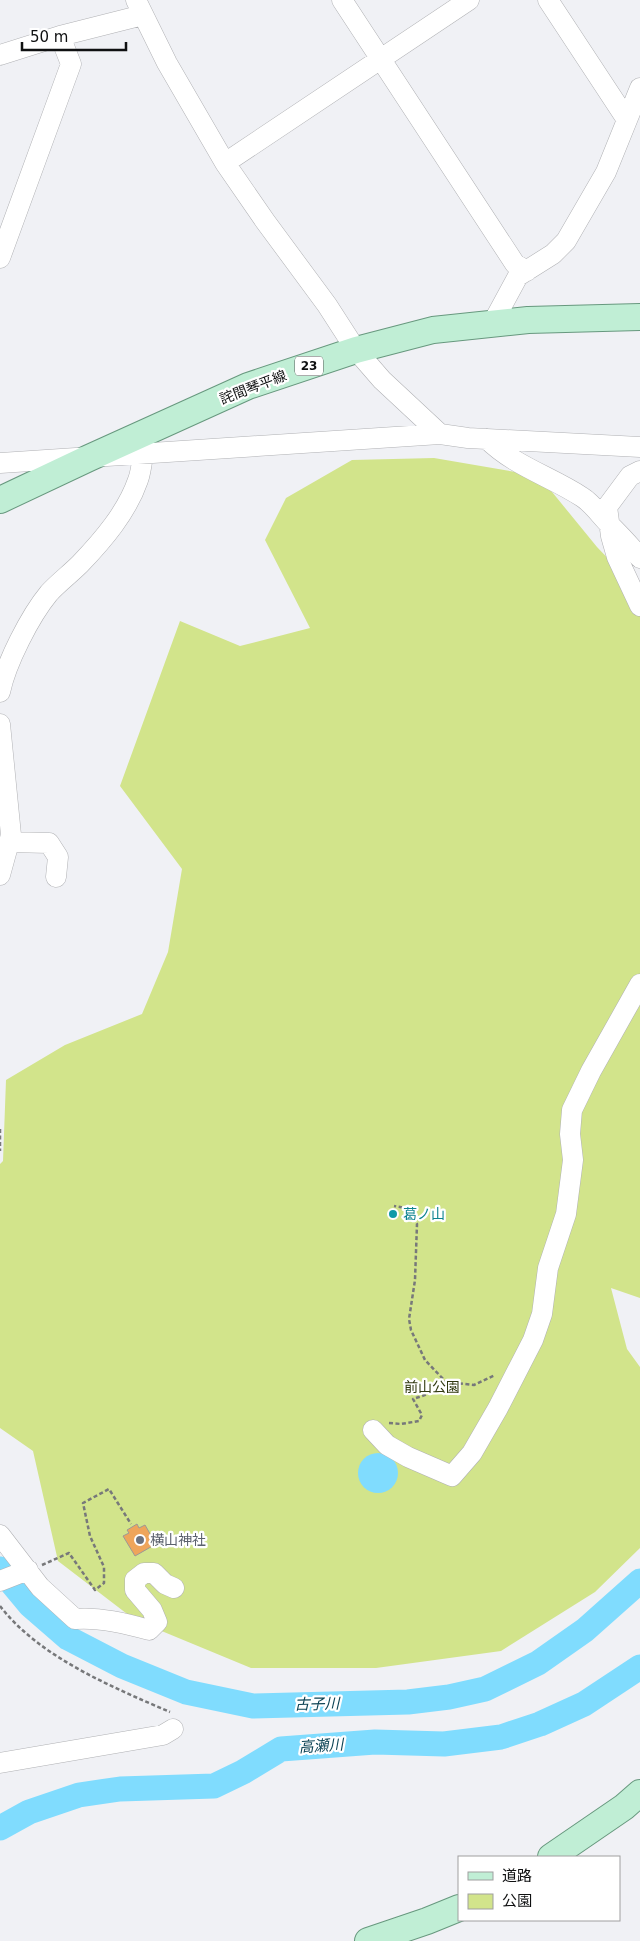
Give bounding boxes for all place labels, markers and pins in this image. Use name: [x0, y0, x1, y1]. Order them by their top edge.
place label: 葛ノ山: [403, 1206, 445, 1222]
marker: 葛ノ山: [387, 1208, 399, 1220]
place label: 横山神社: [150, 1532, 206, 1548]
marker: 横山神社: [134, 1534, 146, 1546]

